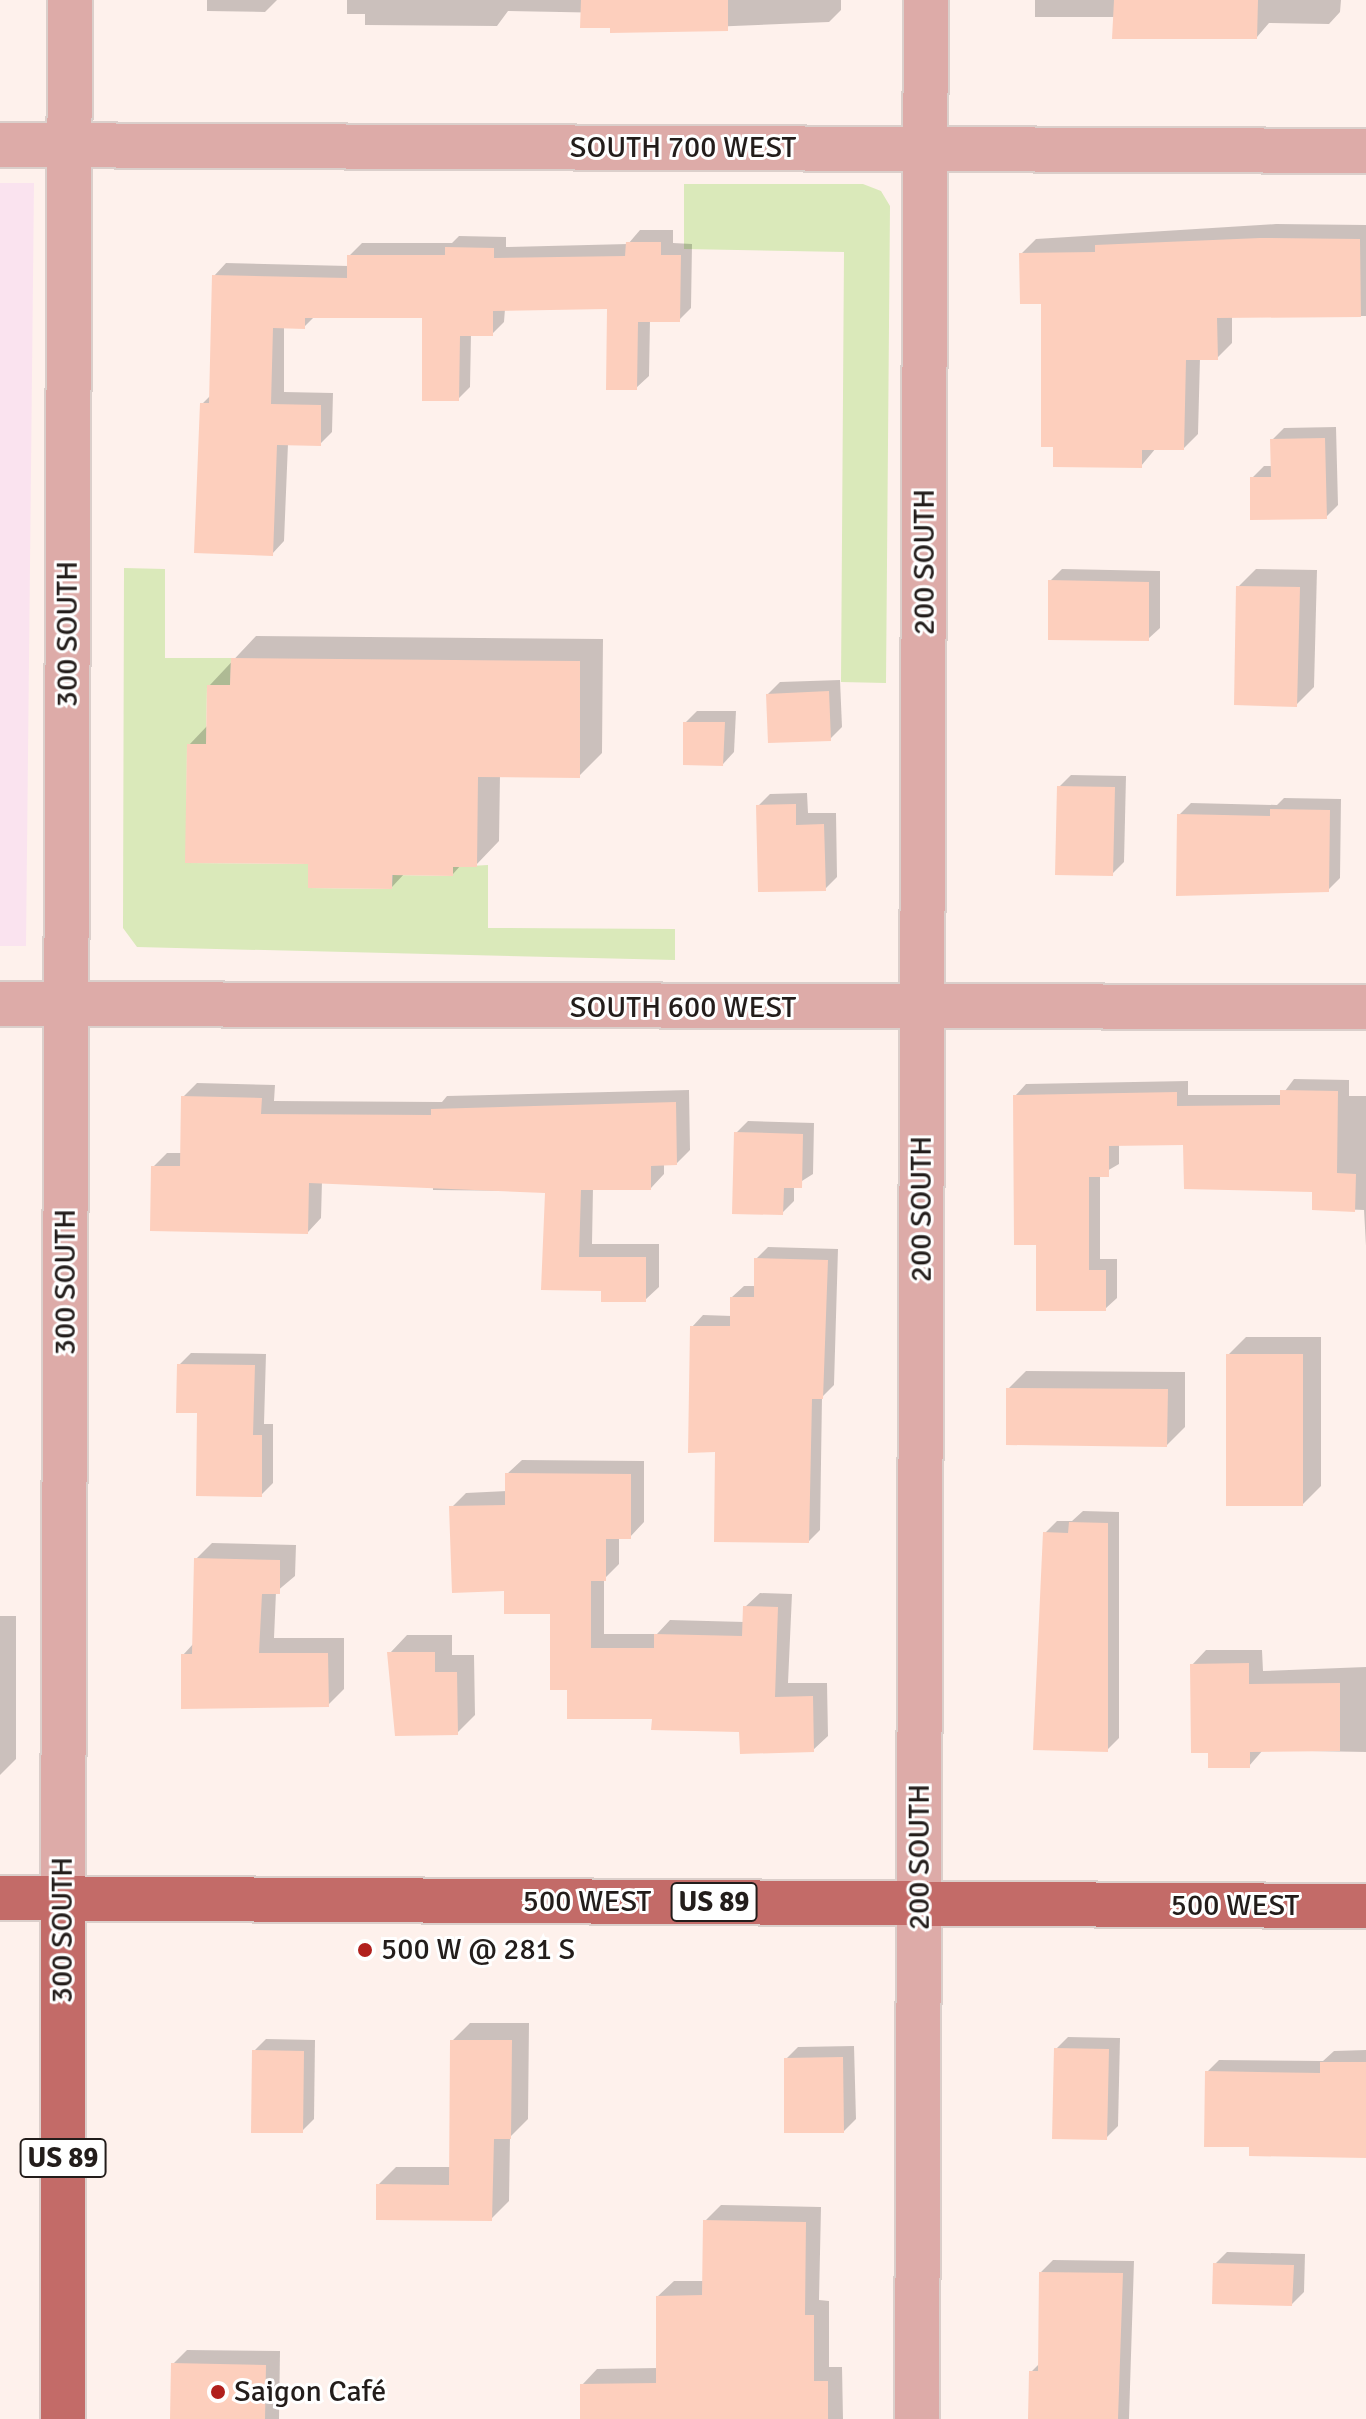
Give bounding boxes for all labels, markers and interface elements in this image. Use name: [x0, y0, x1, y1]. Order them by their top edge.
street label: SOUTH 700 WEST: [570, 130, 796, 166]
street label: 200 SOUTH: [907, 489, 943, 635]
street label: 300 SOUTH: [50, 561, 86, 707]
street label: SOUTH 600 WEST: [570, 990, 796, 1026]
street label: 200 SOUTH: [904, 1136, 940, 1282]
street label: 300 SOUTH: [48, 1209, 84, 1355]
street label: 200 SOUTH: [902, 1784, 938, 1930]
street label: 300 SOUTH: [45, 1857, 81, 2003]
road number: US 89: [670, 1878, 758, 1926]
street label: 500 WEST: [523, 1884, 651, 1920]
street label: 500 WEST: [1171, 1888, 1299, 1924]
place label: 500 W @ 281 S: [381, 1932, 575, 1968]
marker: 500 W @ 281 S: [356, 1941, 374, 1959]
road number: US 89: [19, 2134, 107, 2182]
place label: Saigon Café: [234, 2374, 386, 2410]
marker: Saigon Café: [209, 2383, 227, 2401]

